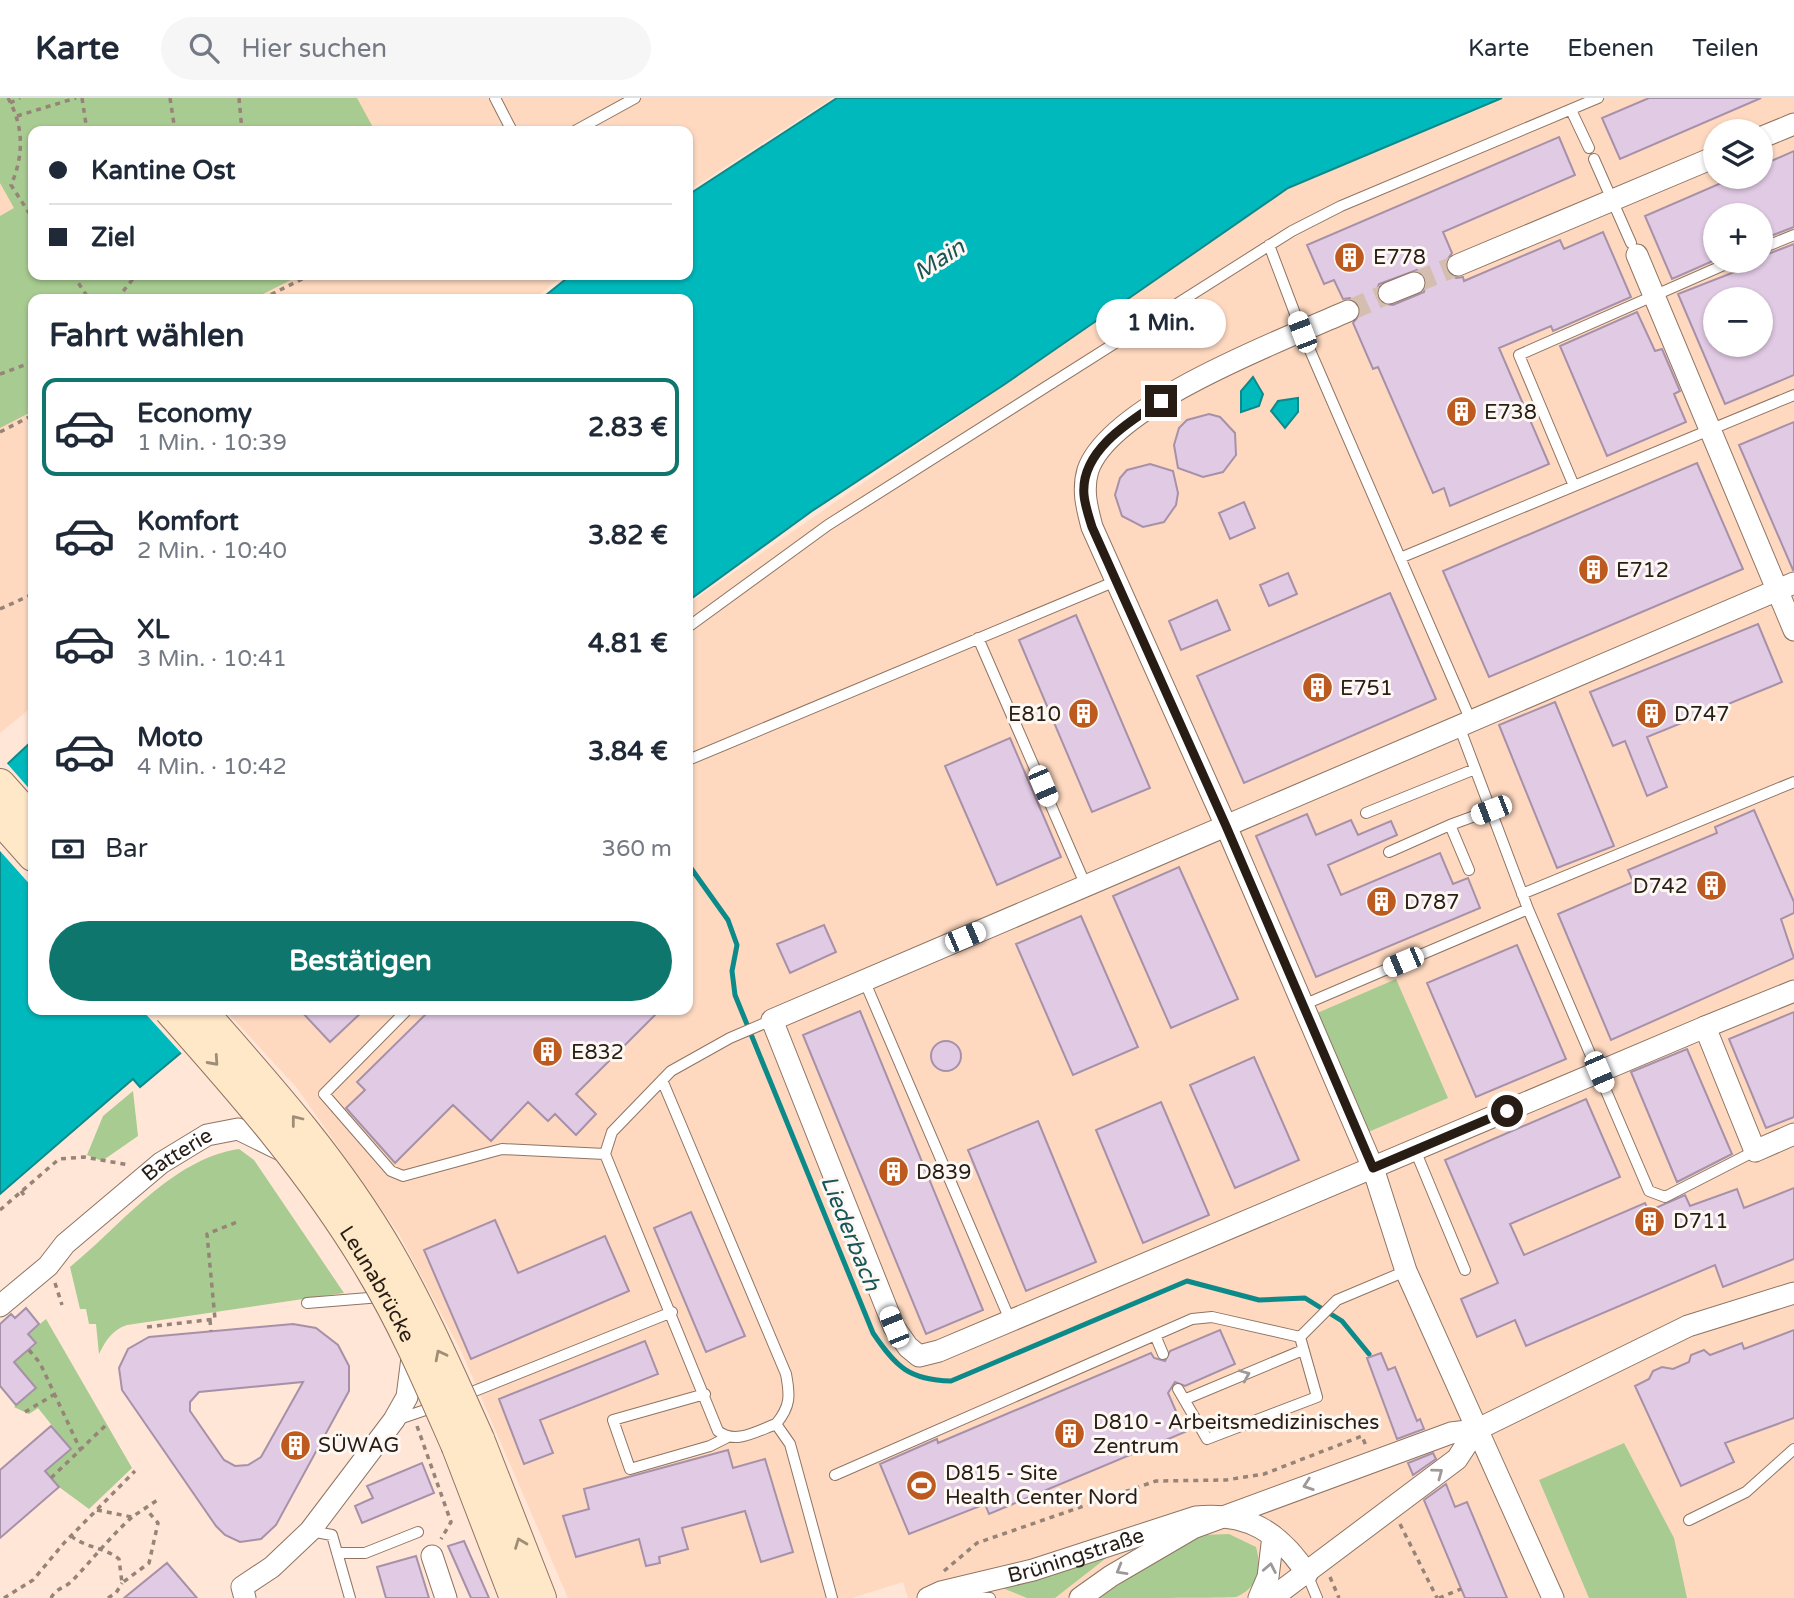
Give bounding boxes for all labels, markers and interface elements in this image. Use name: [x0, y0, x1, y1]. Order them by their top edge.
search box: [161, 17, 651, 80]
text: Karte: [35, 29, 119, 68]
icon: search: [185, 29, 223, 67]
text: Hier suchen: [241, 33, 387, 64]
text: Karte: [1468, 34, 1529, 63]
text: Ebenen: [1567, 34, 1654, 63]
text: Teilen: [1692, 34, 1759, 63]
map controls: [1703, 119, 1773, 357]
button: layers: [1703, 119, 1773, 189]
text: Kantine Ost: [91, 155, 236, 186]
button: +: [1703, 203, 1773, 273]
text: Ziel: [91, 222, 135, 253]
water label: Main: [909, 233, 971, 287]
building icon: E778: [1333, 240, 1367, 274]
place label: E778: [1373, 245, 1426, 270]
button: −: [1703, 287, 1773, 357]
callout: 1 Min.: [1096, 300, 1226, 348]
text: 1 Min.: [1127, 309, 1195, 337]
car: [1285, 309, 1320, 355]
text: Fahrt wählen: [49, 317, 245, 355]
route end: [1145, 385, 1177, 417]
building icon: E738: [1444, 395, 1478, 429]
icon: car: [53, 396, 116, 459]
text: Economy: [137, 398, 252, 429]
place label: E738: [1484, 400, 1537, 425]
text: 2.83 €: [588, 412, 668, 443]
text: 1 Min. · 10:39: [137, 429, 287, 457]
icon: car: [53, 504, 116, 567]
text: Komfort: [137, 506, 239, 537]
text: 3.82 €: [588, 520, 668, 551]
text: 2 Min. · 10:40: [137, 537, 287, 565]
building icon: E712: [1576, 553, 1610, 587]
place label: E712: [1616, 558, 1669, 583]
icon: car: [53, 612, 116, 675]
text: XL: [137, 614, 169, 645]
text: 4.81 €: [588, 628, 668, 659]
text: 3 Min. · 10:41: [137, 645, 287, 673]
building icon: E751: [1300, 671, 1334, 705]
place label: E751: [1340, 676, 1393, 701]
building icon: E810: [1067, 697, 1101, 731]
building icon: D747: [1634, 697, 1668, 731]
place label: E810: [1008, 702, 1061, 727]
place label: D747: [1674, 702, 1729, 727]
icon: car: [53, 720, 116, 783]
text: Moto: [137, 722, 203, 753]
text: 3.84 €: [588, 736, 668, 767]
text: 4 Min. · 10:42: [137, 753, 287, 781]
car: [1026, 763, 1061, 809]
car: [1468, 793, 1515, 827]
icon: cash: [49, 830, 87, 868]
text: Bar: [105, 833, 148, 864]
text: 360 m: [602, 835, 672, 863]
building icon: D742: [1694, 869, 1728, 903]
place label: D742: [1633, 874, 1688, 899]
building icon: D787: [1364, 885, 1398, 919]
place label: D787: [1404, 890, 1459, 915]
car: [942, 919, 989, 955]
button: Bestätigen: [49, 921, 672, 1001]
car: [1380, 944, 1427, 980]
building icon: E832: [531, 1035, 565, 1069]
place label: E832: [571, 1040, 624, 1065]
car: [1582, 1049, 1617, 1095]
one-way arrow: [206, 1053, 218, 1066]
route start: [1491, 1095, 1523, 1127]
one-way arrow: [292, 1115, 305, 1128]
street label: Batterie: [137, 1123, 217, 1187]
building icon: D839: [876, 1155, 910, 1189]
place label: D839: [916, 1160, 971, 1185]
water label: Liederbach: [814, 1172, 886, 1296]
building icon: D711: [1633, 1204, 1667, 1238]
place label: D711: [1673, 1209, 1728, 1234]
street label: Leunabrücke: [334, 1221, 420, 1346]
car: [877, 1304, 912, 1350]
one-way arrow: [435, 1350, 449, 1362]
one-way arrow: [1238, 1369, 1250, 1383]
place label: D810 - Arbeitsmedizinisches Zentrum: [1093, 1410, 1379, 1459]
building icon: D810 - Arbeitsmedizinisches Zentrum: [1053, 1417, 1087, 1451]
building icon: SÜWAG: [278, 1428, 312, 1462]
place label: SÜWAG: [318, 1433, 399, 1458]
place label: D815 - Site Health Center Nord: [945, 1461, 1138, 1510]
sports icon: D815 - Site Health Center Nord: [905, 1468, 939, 1502]
one-way arrow: [1430, 1468, 1443, 1481]
one-way arrow: [1303, 1477, 1315, 1491]
street label: Brüningstraße: [1005, 1523, 1147, 1589]
one-way arrow: [514, 1537, 528, 1549]
one-way arrow: [1115, 1562, 1128, 1575]
one-way arrow: [1261, 1562, 1276, 1574]

